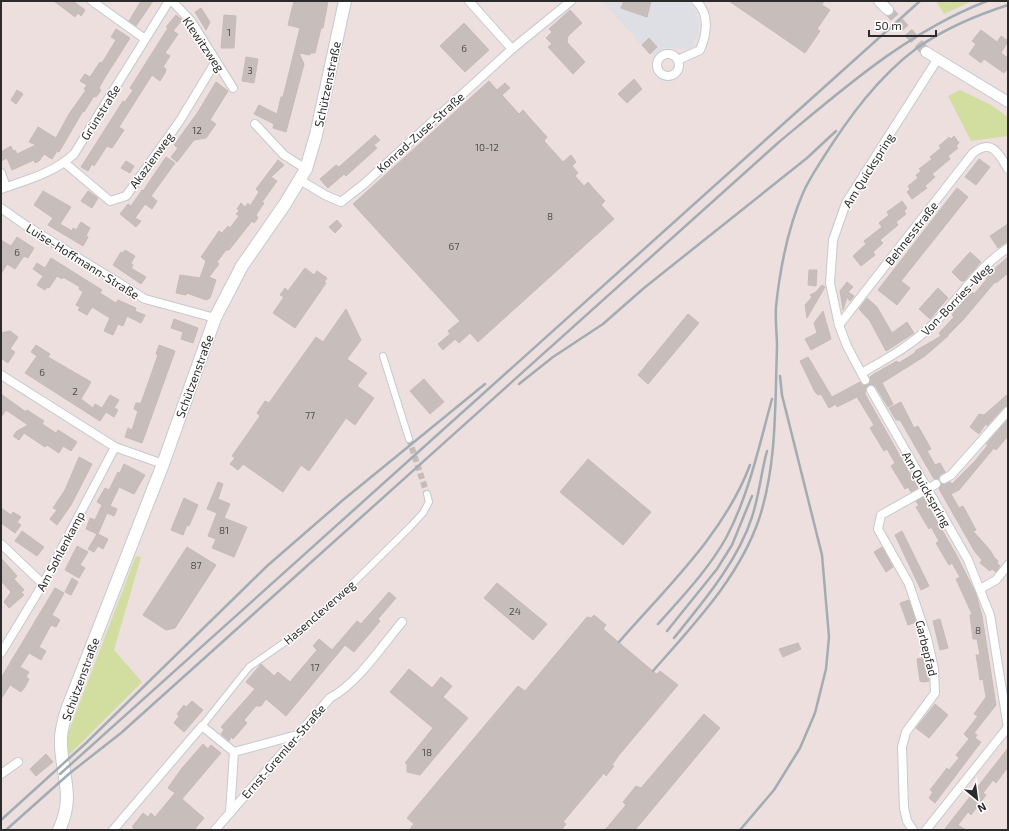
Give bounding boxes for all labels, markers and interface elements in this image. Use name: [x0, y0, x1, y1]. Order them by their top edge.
scale bar: [869, 12, 936, 38]
street label: Klewitzweg: [180, 14, 228, 75]
text: 50 m: [875, 18, 902, 32]
house number: 1: [227, 26, 231, 38]
street label: Schützenstraße: [311, 40, 343, 128]
house number: 6: [461, 42, 467, 54]
house number: 3: [247, 64, 253, 76]
street label: Grünstraße: [77, 82, 123, 142]
street label: Konrad-Zuse-Straße: [373, 89, 467, 175]
house number: 12: [192, 124, 202, 136]
street label: Akazienweg: [126, 129, 176, 191]
street label: Am Quickspring: [840, 130, 897, 210]
house number: 10-12: [475, 141, 499, 153]
street label: Behnesstraße: [882, 198, 940, 268]
house number: 8: [547, 210, 553, 222]
street label: Luise-Hoffmann-Straße: [24, 220, 142, 302]
house number: 67: [449, 240, 459, 252]
house number: 6: [14, 246, 20, 258]
street label: Von-Borries-Weg: [918, 260, 994, 338]
street label: Schützenstraße: [173, 333, 215, 419]
house number: 6: [39, 366, 45, 378]
house number: 2: [72, 385, 78, 397]
house number: 77: [305, 409, 315, 421]
street label: Am Quickspring: [899, 449, 954, 530]
street label: Am Sohlenkamp: [33, 509, 87, 593]
house number: 81: [219, 524, 229, 536]
house number: 87: [190, 559, 202, 571]
street label: Hasencleverweg: [280, 577, 358, 647]
house number: 24: [509, 605, 521, 617]
street label: Garbepfad: [913, 619, 941, 677]
house number: 8: [975, 624, 981, 636]
street label: Schützenstraße: [59, 636, 101, 722]
house number: 17: [310, 661, 320, 673]
street label: Ernst-Gremler-Straße: [238, 701, 328, 801]
house number: 18: [422, 746, 432, 758]
north arrow: [957, 779, 997, 819]
text: N: [975, 801, 989, 816]

